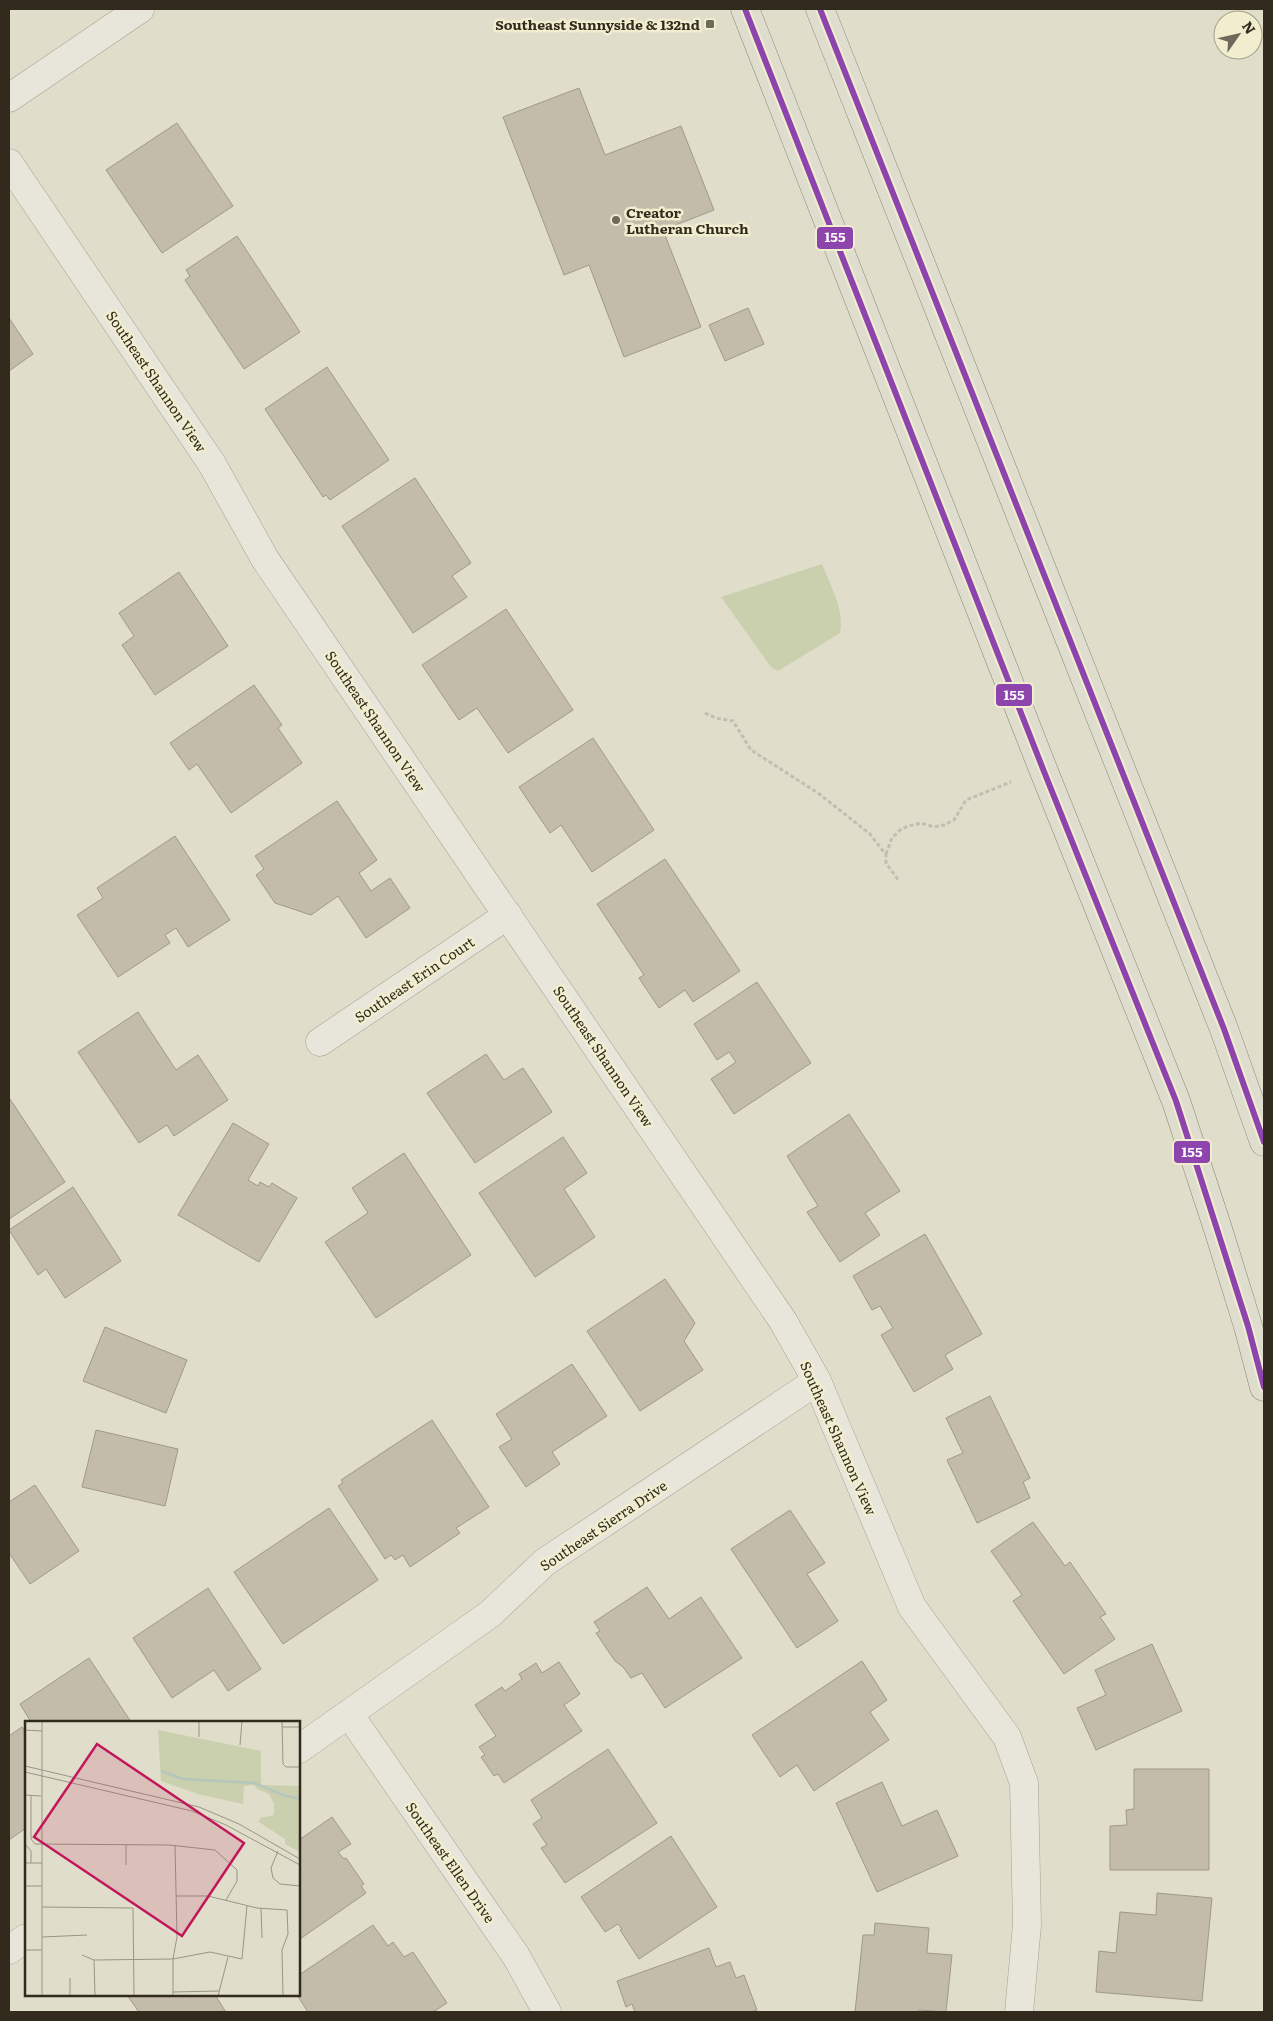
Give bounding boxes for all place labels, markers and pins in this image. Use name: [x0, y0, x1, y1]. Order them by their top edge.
place label: Southeast Sunnyside & 132nd: [495, 14, 700, 34]
marker: Southeast Sunnyside & 132nd: [704, 18, 716, 30]
place label: Creator Lutheran Church: [626, 202, 749, 238]
marker: Creator Lutheran Church: [610, 214, 622, 226]

